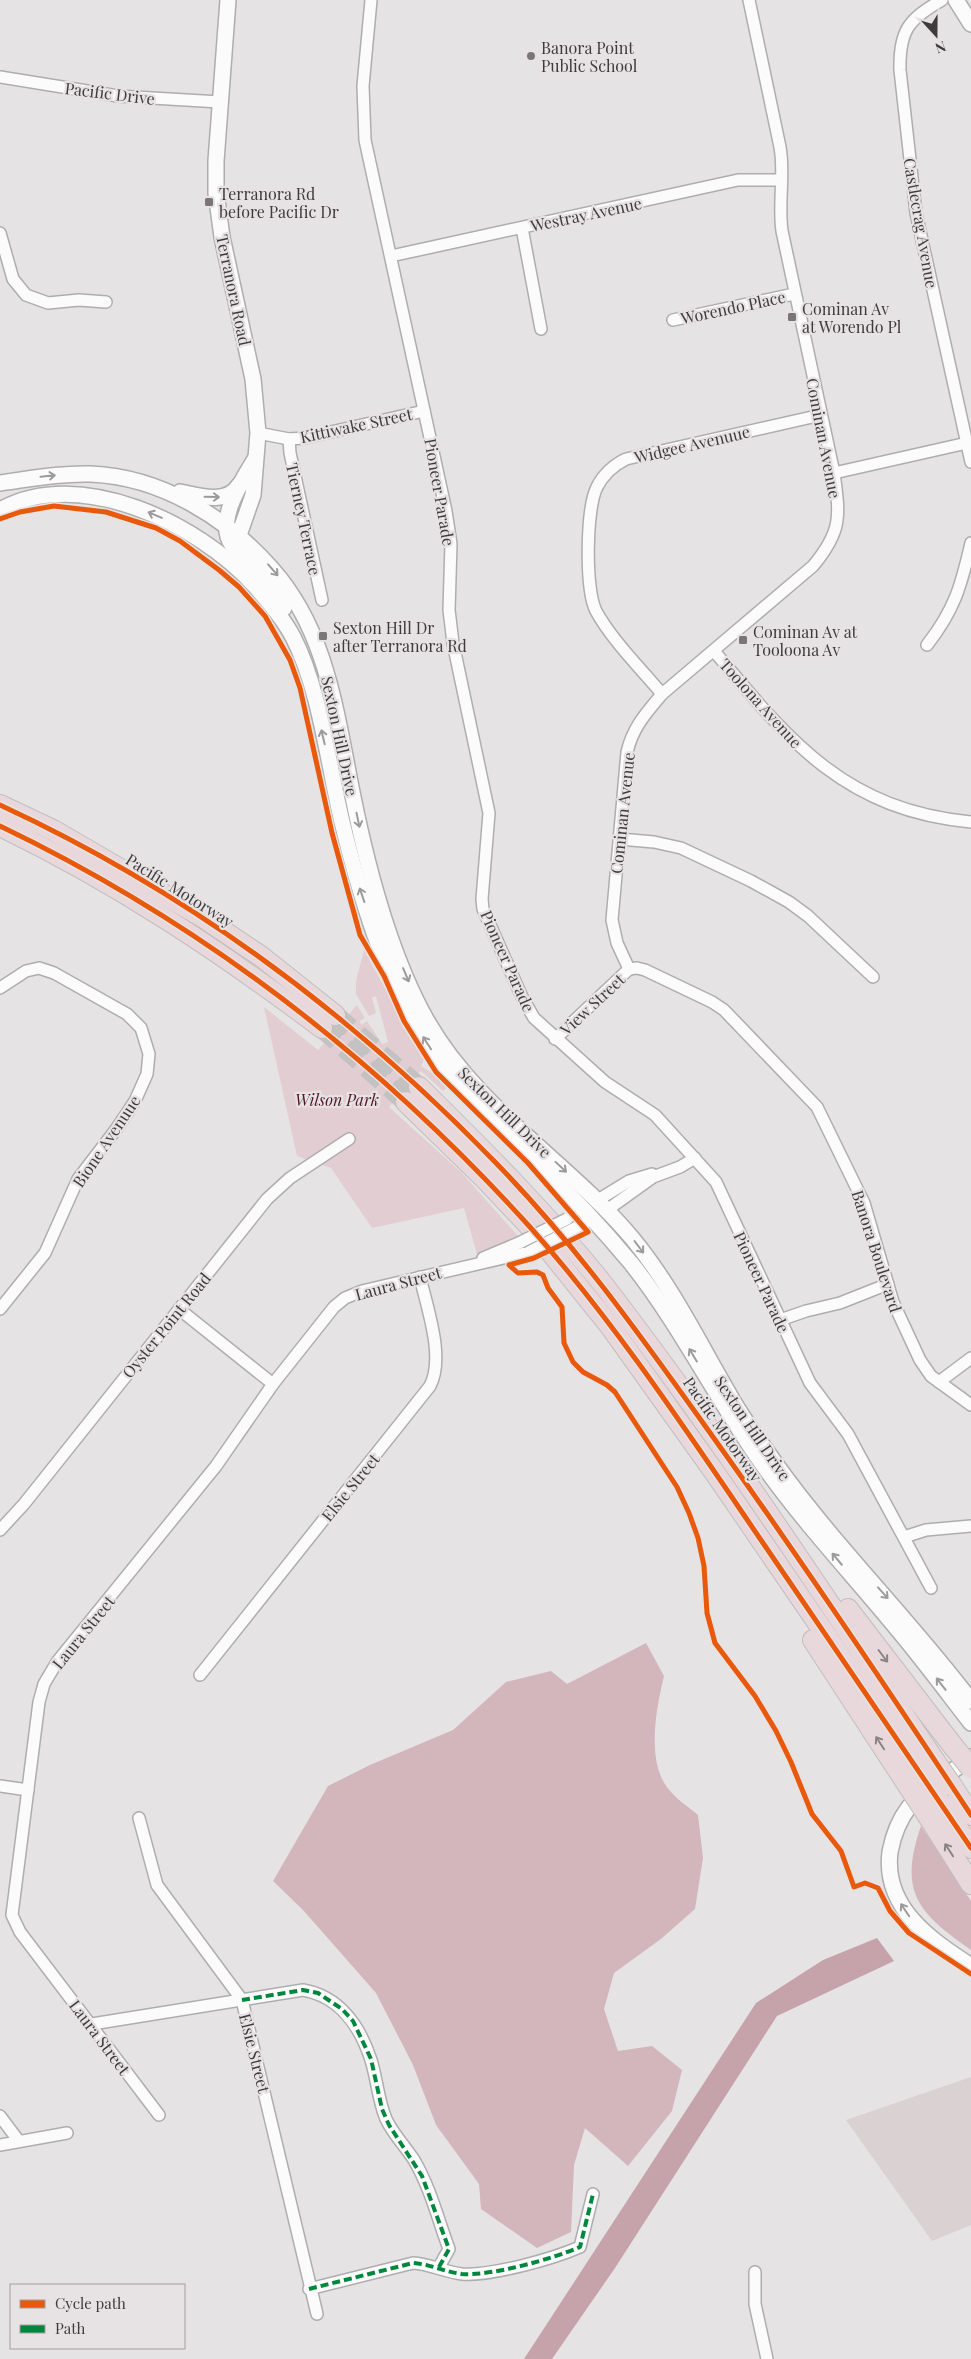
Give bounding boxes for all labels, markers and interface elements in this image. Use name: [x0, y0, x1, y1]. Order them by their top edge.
north arrow: [911, 10, 961, 60]
place label: Banora Point Public School: [541, 37, 638, 76]
text: N: [933, 37, 949, 58]
marker: Banora Point Public School: [525, 50, 537, 62]
street label: Pacific Drive: [64, 77, 156, 109]
street label: Castlecrag Avenue: [899, 156, 943, 290]
place label: Terranora Rd before Pacific Dr: [219, 183, 339, 222]
street label: Westray Avenue: [527, 192, 644, 236]
marker: Terranora Rd before Pacific Dr: [203, 196, 215, 208]
street label: Terranora Road: [212, 232, 256, 348]
street label: Worendo Place: [678, 286, 787, 329]
place label: Cominan Av at Worendo Pl: [802, 298, 902, 337]
marker: Cominan Av at Worendo Pl: [786, 311, 798, 323]
street label: Cominan Avenue: [802, 376, 846, 500]
street label: Kittiwake Street: [298, 403, 414, 447]
street label: Widgee Avenuue: [631, 420, 752, 468]
street label: Pioneer Parade: [420, 436, 460, 548]
street label: Tierney Terrace: [282, 461, 326, 577]
one-way arrow: [40, 471, 56, 481]
one-way arrow: [204, 492, 220, 502]
one-way arrow: [148, 510, 163, 519]
one-way arrow: [267, 564, 279, 577]
place label: Sexton Hill Dr after Terranora Rd: [333, 617, 467, 656]
place label: Cominan Av at Tooloona Av: [753, 621, 858, 660]
marker: Sexton Hill Dr after Terranora Rd: [317, 630, 329, 642]
marker: Cominan Av at Tooloona Av: [737, 634, 749, 646]
street label: Toolona Avenue: [715, 654, 807, 752]
street label: Sexton Hill Drive: [317, 674, 363, 798]
one-way arrow: [318, 730, 327, 746]
street label: Cominan Avenue: [605, 751, 639, 875]
one-way arrow: [354, 812, 363, 828]
street label: Pacific Motorway: [122, 848, 238, 932]
one-way arrow: [357, 888, 366, 903]
street label: Pioneer Parade: [476, 907, 540, 1015]
one-way arrow: [402, 967, 411, 982]
street label: View Street: [554, 968, 629, 1040]
one-way arrow: [422, 1037, 432, 1051]
street label: Sexton Hill Drive: [454, 1062, 556, 1162]
park label: Wilson Park: [295, 1089, 379, 1110]
street label: Bione Avenuue: [68, 1091, 144, 1191]
one-way arrow: [555, 1161, 568, 1173]
street label: Banora Boulevard: [847, 1187, 907, 1315]
street label: Pioneer Parade: [729, 1228, 795, 1336]
one-way arrow: [633, 1240, 644, 1253]
street label: Laura Street: [353, 1261, 444, 1305]
street label: Oyster Point Road: [117, 1268, 215, 1382]
one-way arrow: [688, 1349, 698, 1363]
street label: Pacific Motorway: [679, 1372, 767, 1486]
street label: Sexton Hill Drive: [710, 1372, 796, 1484]
street label: Elsie Street: [316, 1449, 384, 1525]
one-way arrow: [832, 1553, 843, 1566]
one-way arrow: [877, 1586, 889, 1599]
street label: Laura Street: [47, 1591, 119, 1673]
one-way arrow: [878, 1649, 888, 1663]
one-way arrow: [936, 1677, 946, 1691]
one-way arrow: [875, 1737, 885, 1751]
one-way arrow: [944, 1844, 954, 1858]
one-way arrow: [900, 1903, 910, 1917]
street label: Laura Street: [65, 1995, 135, 2079]
street label: Elsie Street: [235, 2011, 275, 2095]
legend: [10, 2284, 185, 2349]
text: Cycle path: [55, 2293, 126, 2313]
text: Path: [55, 2318, 85, 2338]

